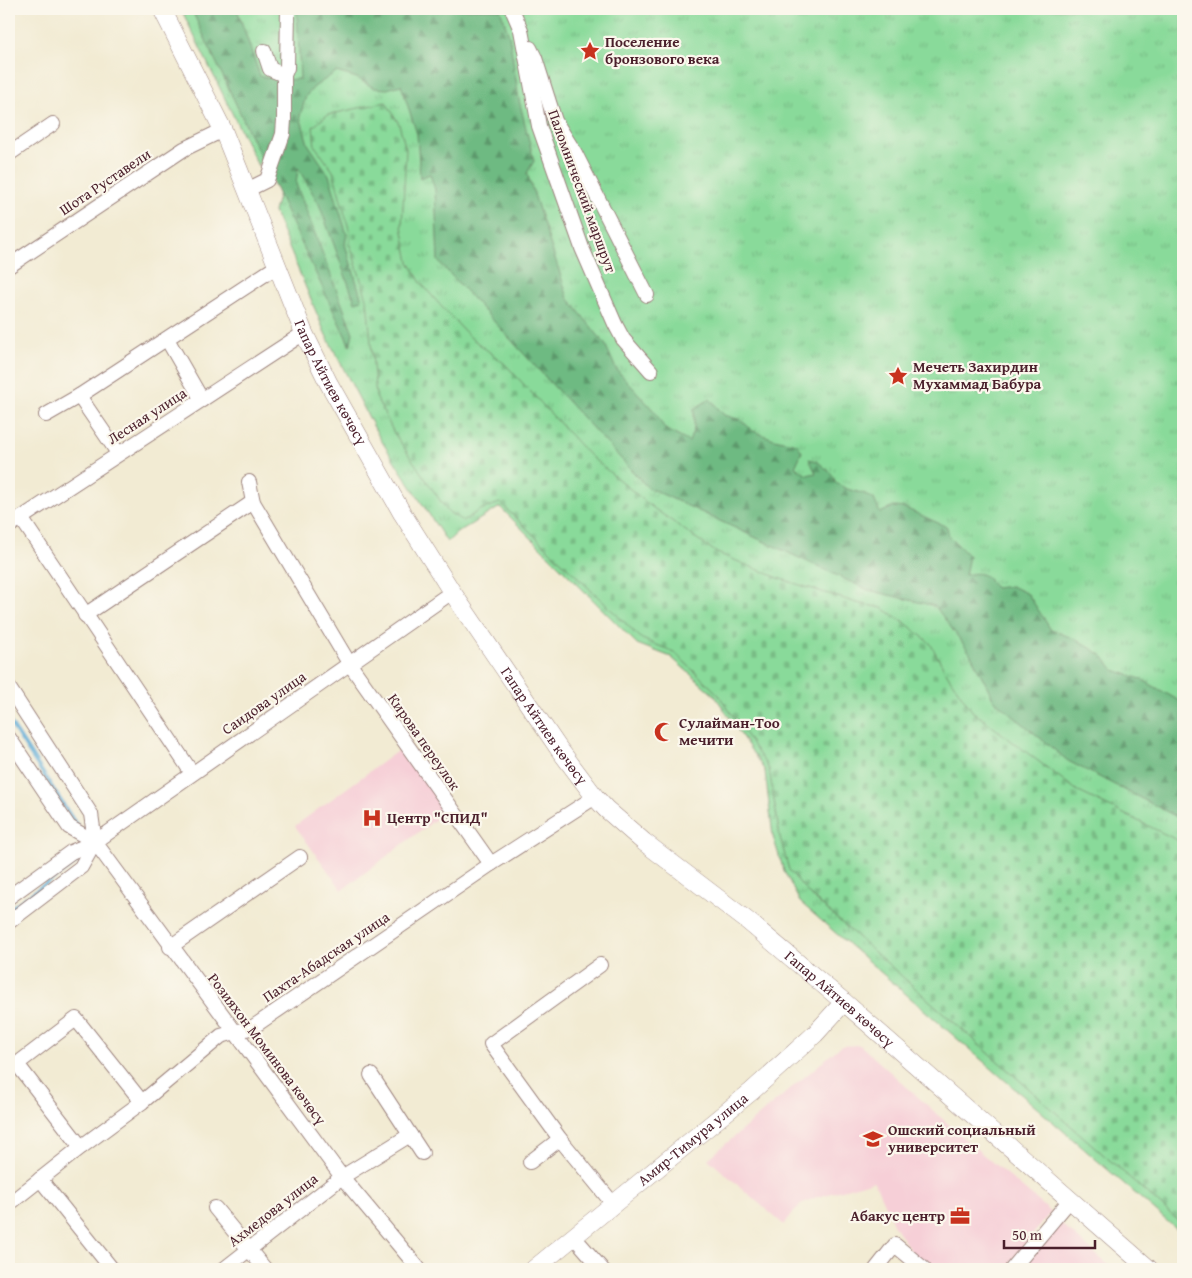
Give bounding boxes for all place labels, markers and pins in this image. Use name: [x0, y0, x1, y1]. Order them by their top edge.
place label: Поселение бронзового века: [605, 31, 720, 69]
place icon: Поселение бронзового века: [579, 40, 601, 62]
place label: Мечеть Захирдин Мухаммад Бабура: [913, 356, 1041, 394]
place icon: Мечеть Захирдин Мухаммад Бабура: [887, 365, 909, 387]
place label: Сулайман-Тоо мечити: [679, 712, 780, 750]
mosque icon: Сулайман-Тоо мечити: [653, 721, 675, 743]
hospital icon: Центр "СПИД": [361, 807, 383, 829]
place label: Центр "СПИД": [387, 807, 488, 828]
place label: Ошский социальный университет: [887, 1119, 1036, 1157]
school or university icon: Ошский социальный университет: [862, 1128, 884, 1150]
place label: Абакус центр: [850, 1205, 945, 1226]
office icon: Абакус центр: [949, 1205, 971, 1227]

